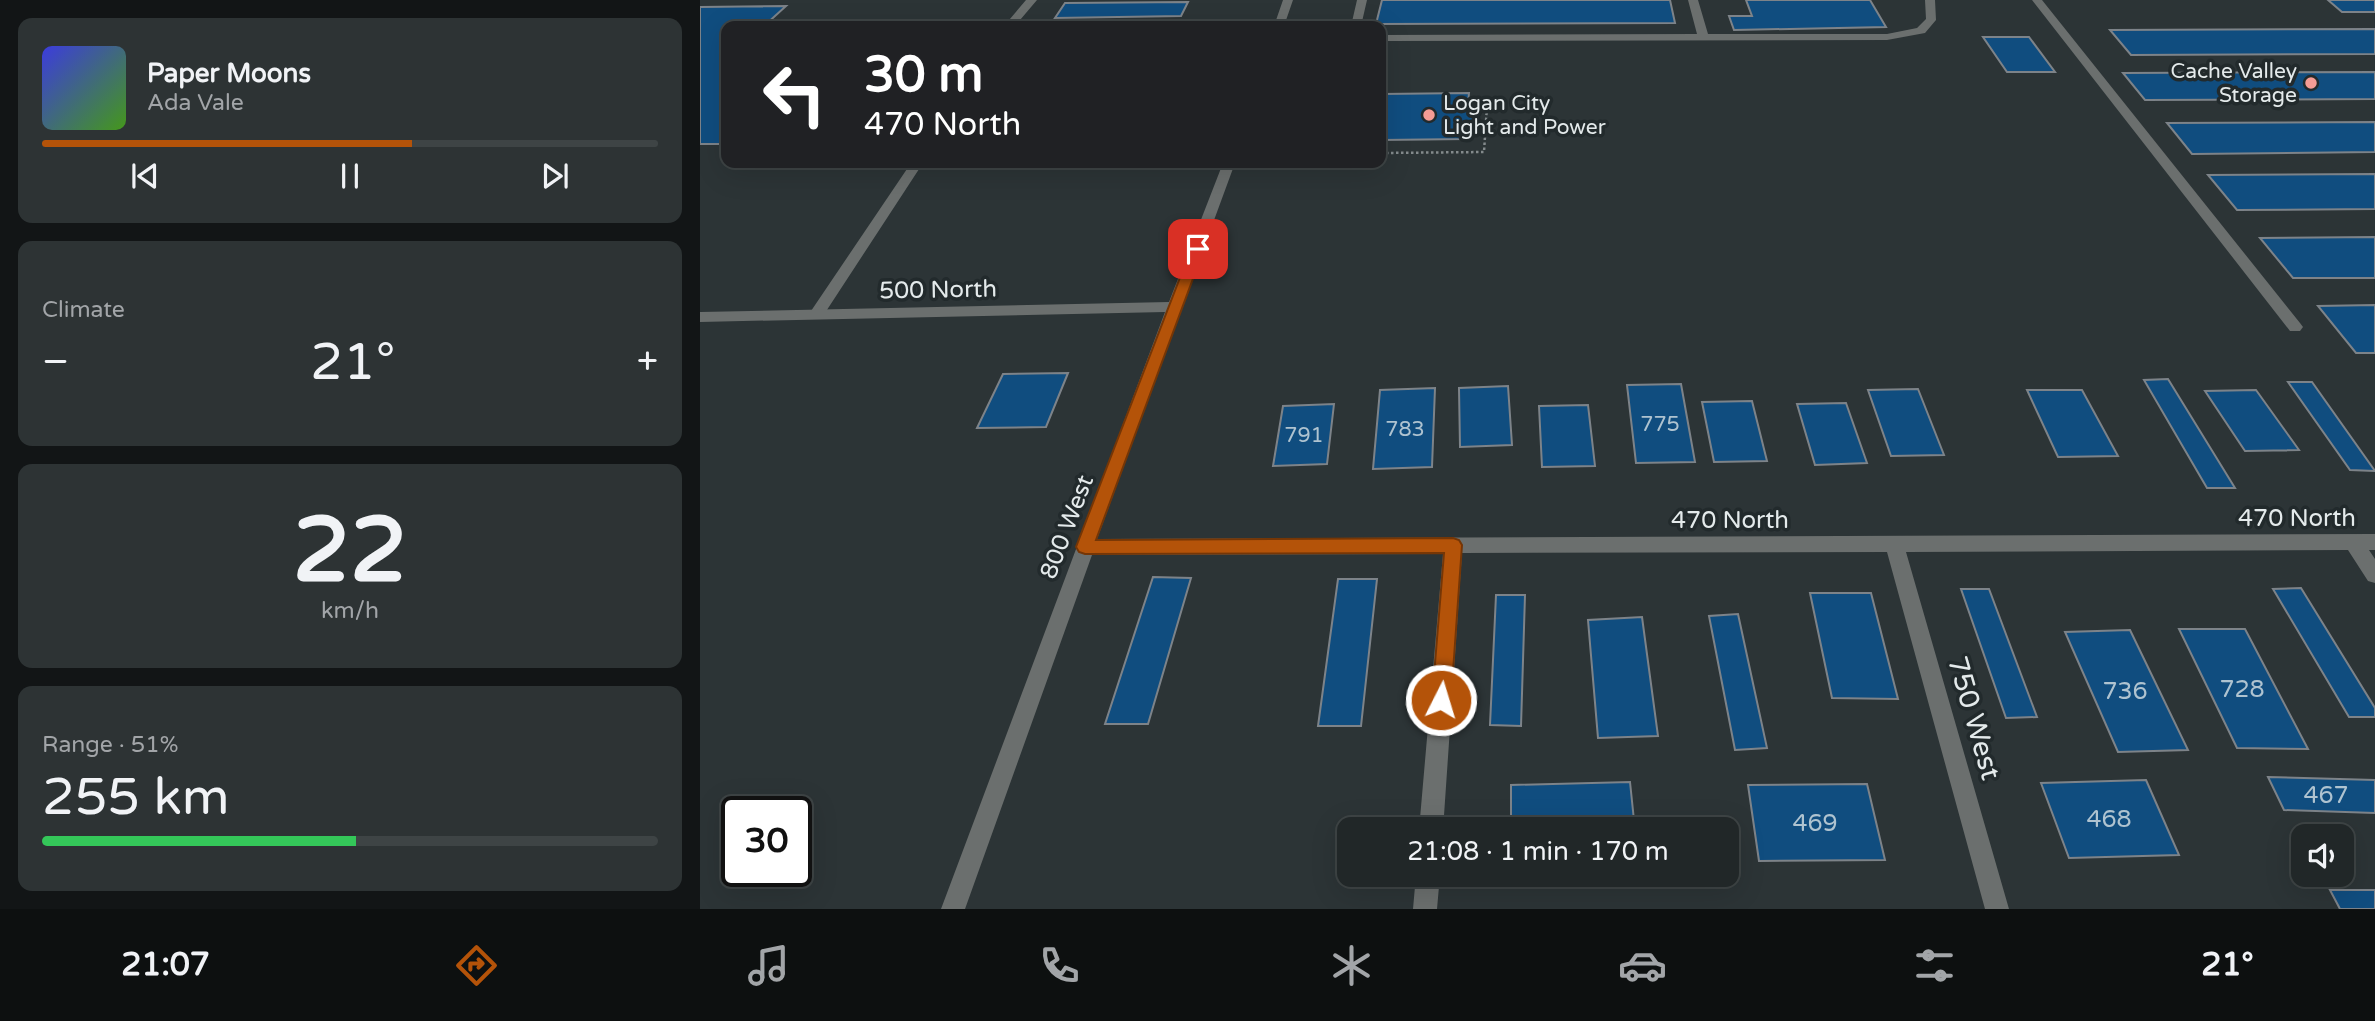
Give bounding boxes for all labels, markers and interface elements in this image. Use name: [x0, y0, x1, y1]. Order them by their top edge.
text: 30 m: [864, 46, 983, 105]
icon: left: [749, 49, 840, 140]
text: Paper Moons: [147, 58, 311, 89]
place label: Cache Valley Storage: [2171, 59, 2297, 108]
marker: Cache Valley Storage: [2303, 75, 2319, 91]
text: Ada Vale: [147, 89, 244, 117]
place label: Logan City Light and Power: [1443, 91, 1606, 140]
text: 470 North: [864, 106, 1021, 144]
marker: Logan City Light and Power: [1421, 107, 1437, 123]
icon: previous: [126, 157, 164, 195]
icon: pause: [331, 157, 369, 195]
icon: next: [536, 157, 574, 195]
pin: [1168, 219, 1228, 279]
icon: arrive: [1179, 230, 1217, 268]
street label: 500 North: [879, 274, 997, 306]
text: Climate: [42, 296, 125, 324]
text: 21°: [310, 331, 395, 394]
text: −: [42, 339, 69, 385]
text: +: [637, 339, 658, 385]
house number: 775: [1640, 412, 1680, 437]
house number: 783: [1385, 417, 1425, 442]
house number: 791: [1284, 423, 1324, 448]
street label: 800 West: [1034, 471, 1100, 583]
text: 22: [293, 496, 407, 606]
street label: 470 North: [2238, 504, 2356, 533]
street label: 470 North: [1671, 506, 1789, 535]
text: km/h: [321, 597, 379, 625]
street label: 750 West: [1940, 652, 2008, 784]
position arrow: [1404, 663, 1478, 737]
house number: 728: [2219, 675, 2265, 704]
house number: 736: [2102, 677, 2148, 706]
text: Range · 51%: [42, 731, 178, 759]
text: 255 km: [42, 766, 230, 829]
house number: 467: [2303, 781, 2349, 810]
speed limit sign: 30: [721, 796, 812, 887]
house number: 468: [2086, 805, 2132, 834]
house number: 469: [1792, 809, 1838, 838]
map controls: [2291, 824, 2354, 887]
button: sound: [2291, 824, 2354, 887]
text: 21:08 · 1 min · 170 m: [1407, 836, 1669, 867]
icon: directions: [452, 941, 501, 990]
icon: music: [744, 941, 793, 990]
icon: phone: [1035, 941, 1084, 990]
icon: climate: [1327, 941, 1376, 990]
icon: car: [1618, 941, 1667, 990]
icon: filters: [1910, 941, 1959, 990]
text: 21:07: [121, 946, 210, 984]
text: 21°: [2201, 946, 2254, 984]

